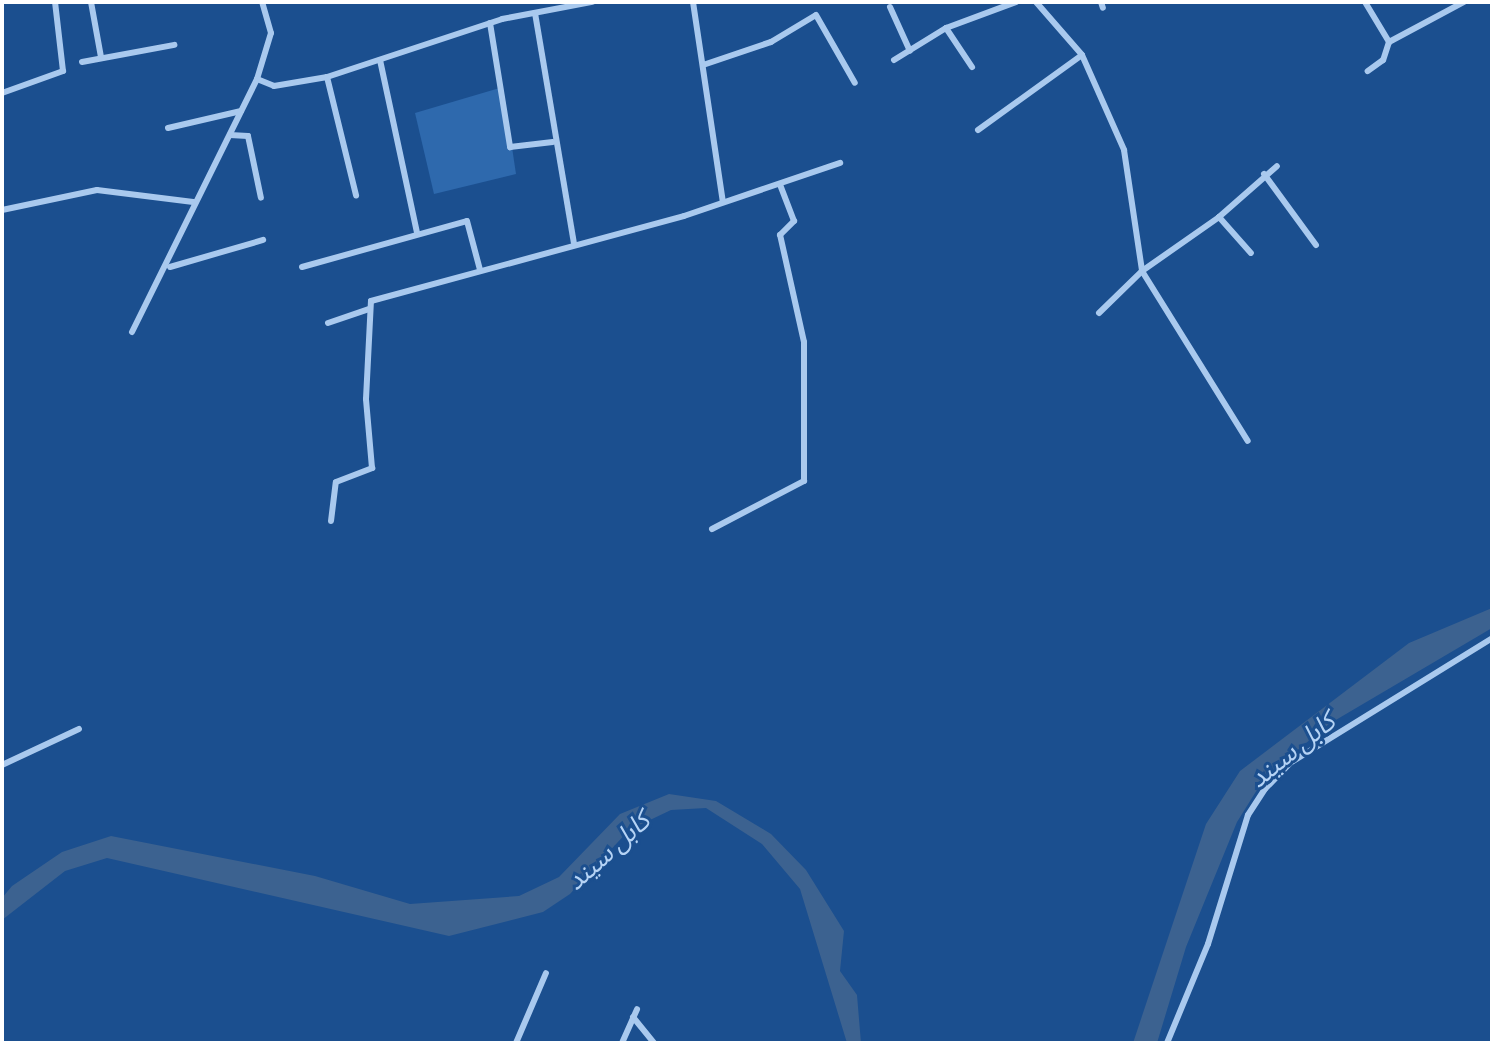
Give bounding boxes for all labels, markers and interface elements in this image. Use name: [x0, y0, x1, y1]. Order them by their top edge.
water label: کابل سيند: [1242, 705, 1340, 793]
water label: کابل سيند: [559, 804, 655, 896]

